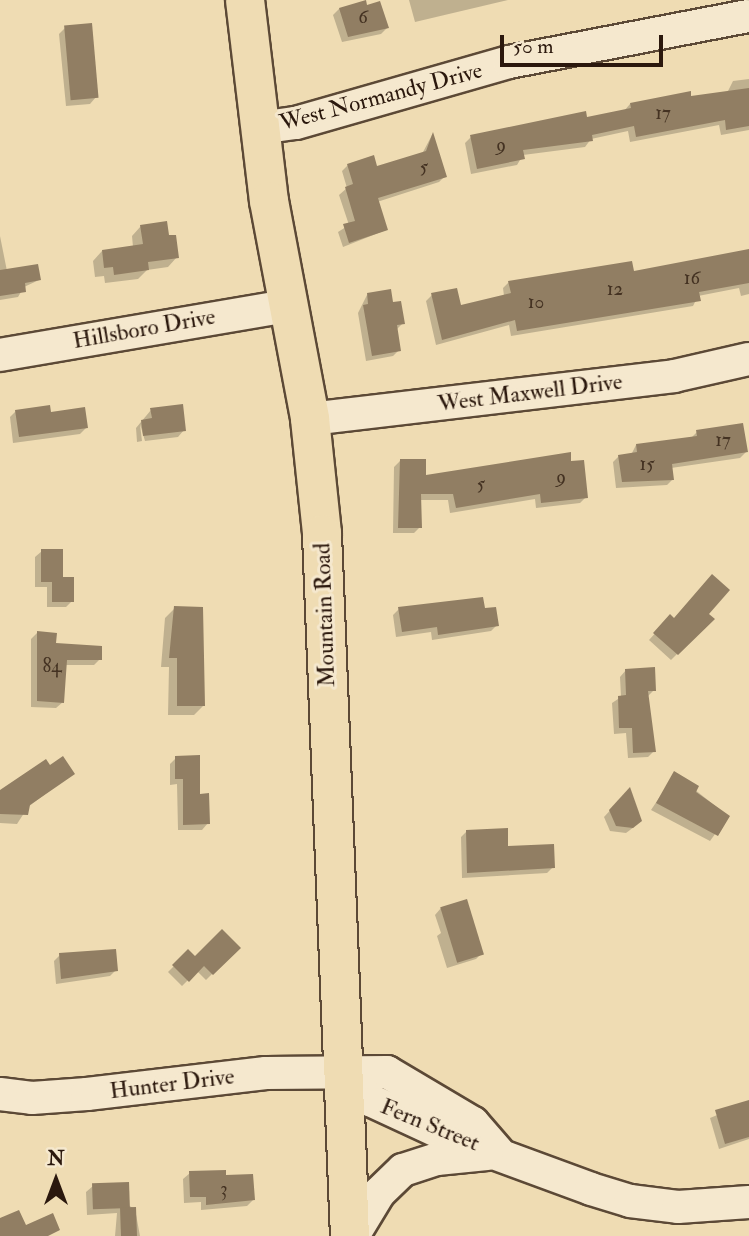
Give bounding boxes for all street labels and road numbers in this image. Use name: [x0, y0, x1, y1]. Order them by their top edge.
street label: West Normandy Drive: [277, 57, 485, 137]
street label: Hillsboro Drive: [71, 303, 217, 355]
street label: West Maxwell Drive: [436, 368, 624, 418]
street label: Mountain Road: [309, 542, 341, 688]
street label: Hunter Drive: [108, 1063, 236, 1105]
street label: Fern Street: [377, 1093, 483, 1157]

